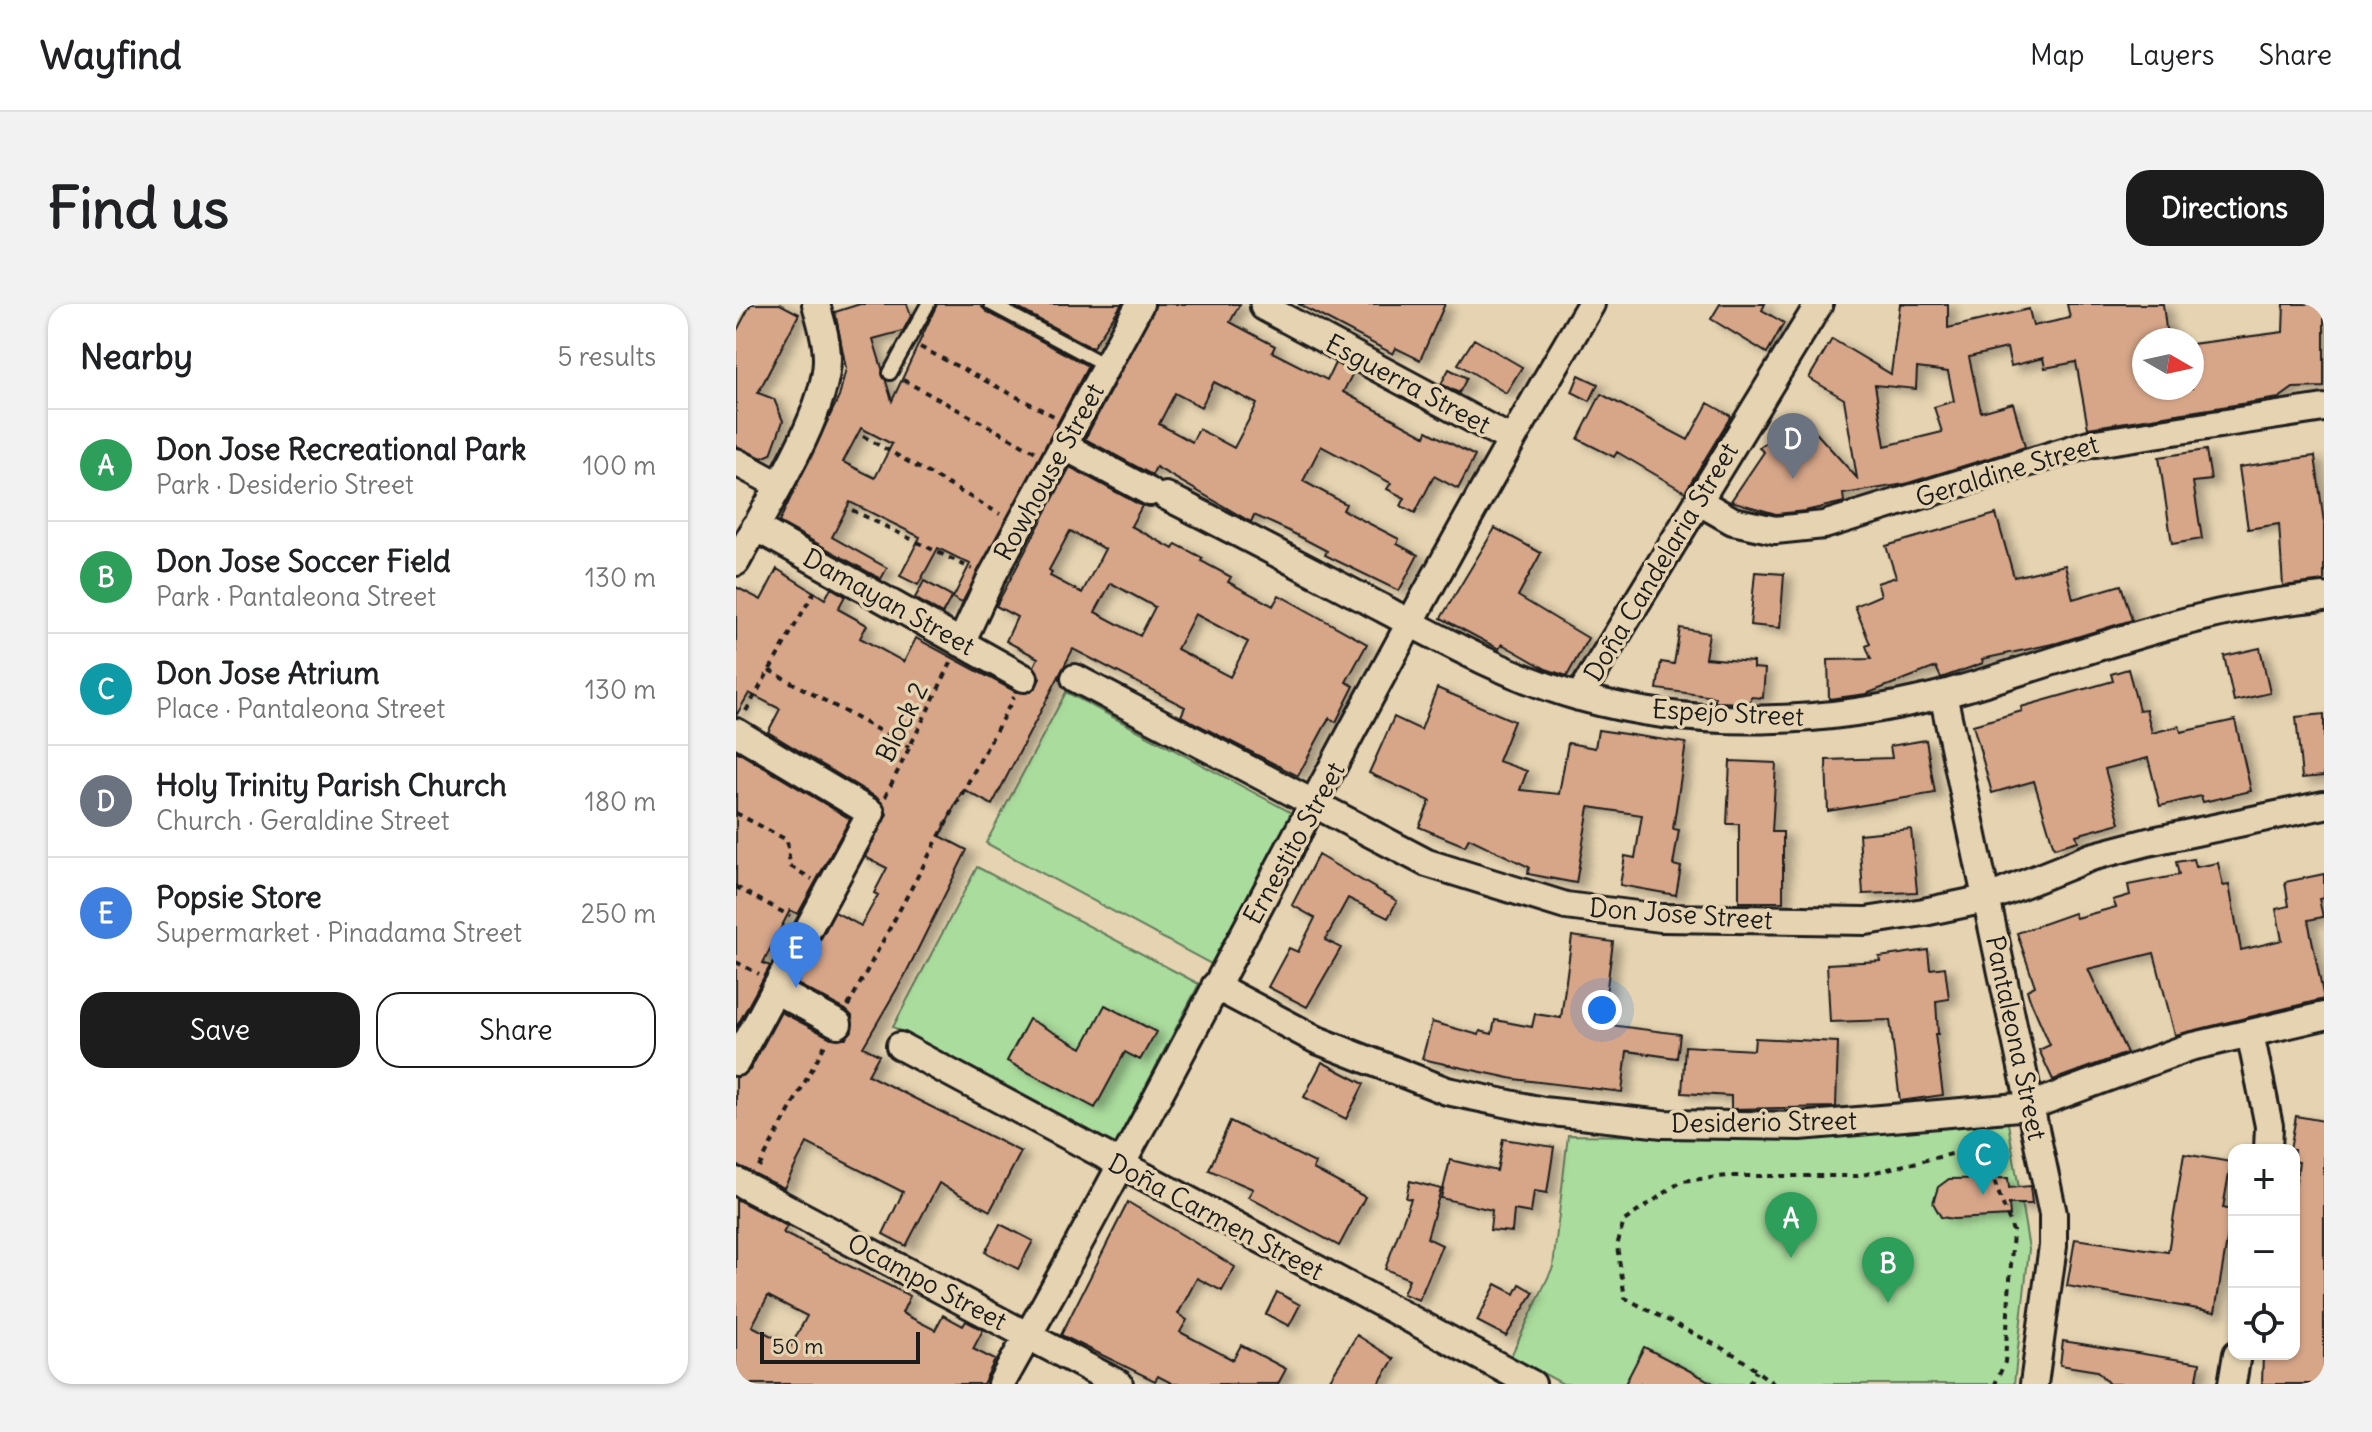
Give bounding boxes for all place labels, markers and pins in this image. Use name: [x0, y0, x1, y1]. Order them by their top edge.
pin: D: [1767, 413, 1819, 479]
pin: E: [770, 922, 822, 988]
pin: C: [1957, 1129, 2009, 1195]
pin: A: [1765, 1192, 1817, 1258]
pin: B: [1862, 1237, 1914, 1303]

